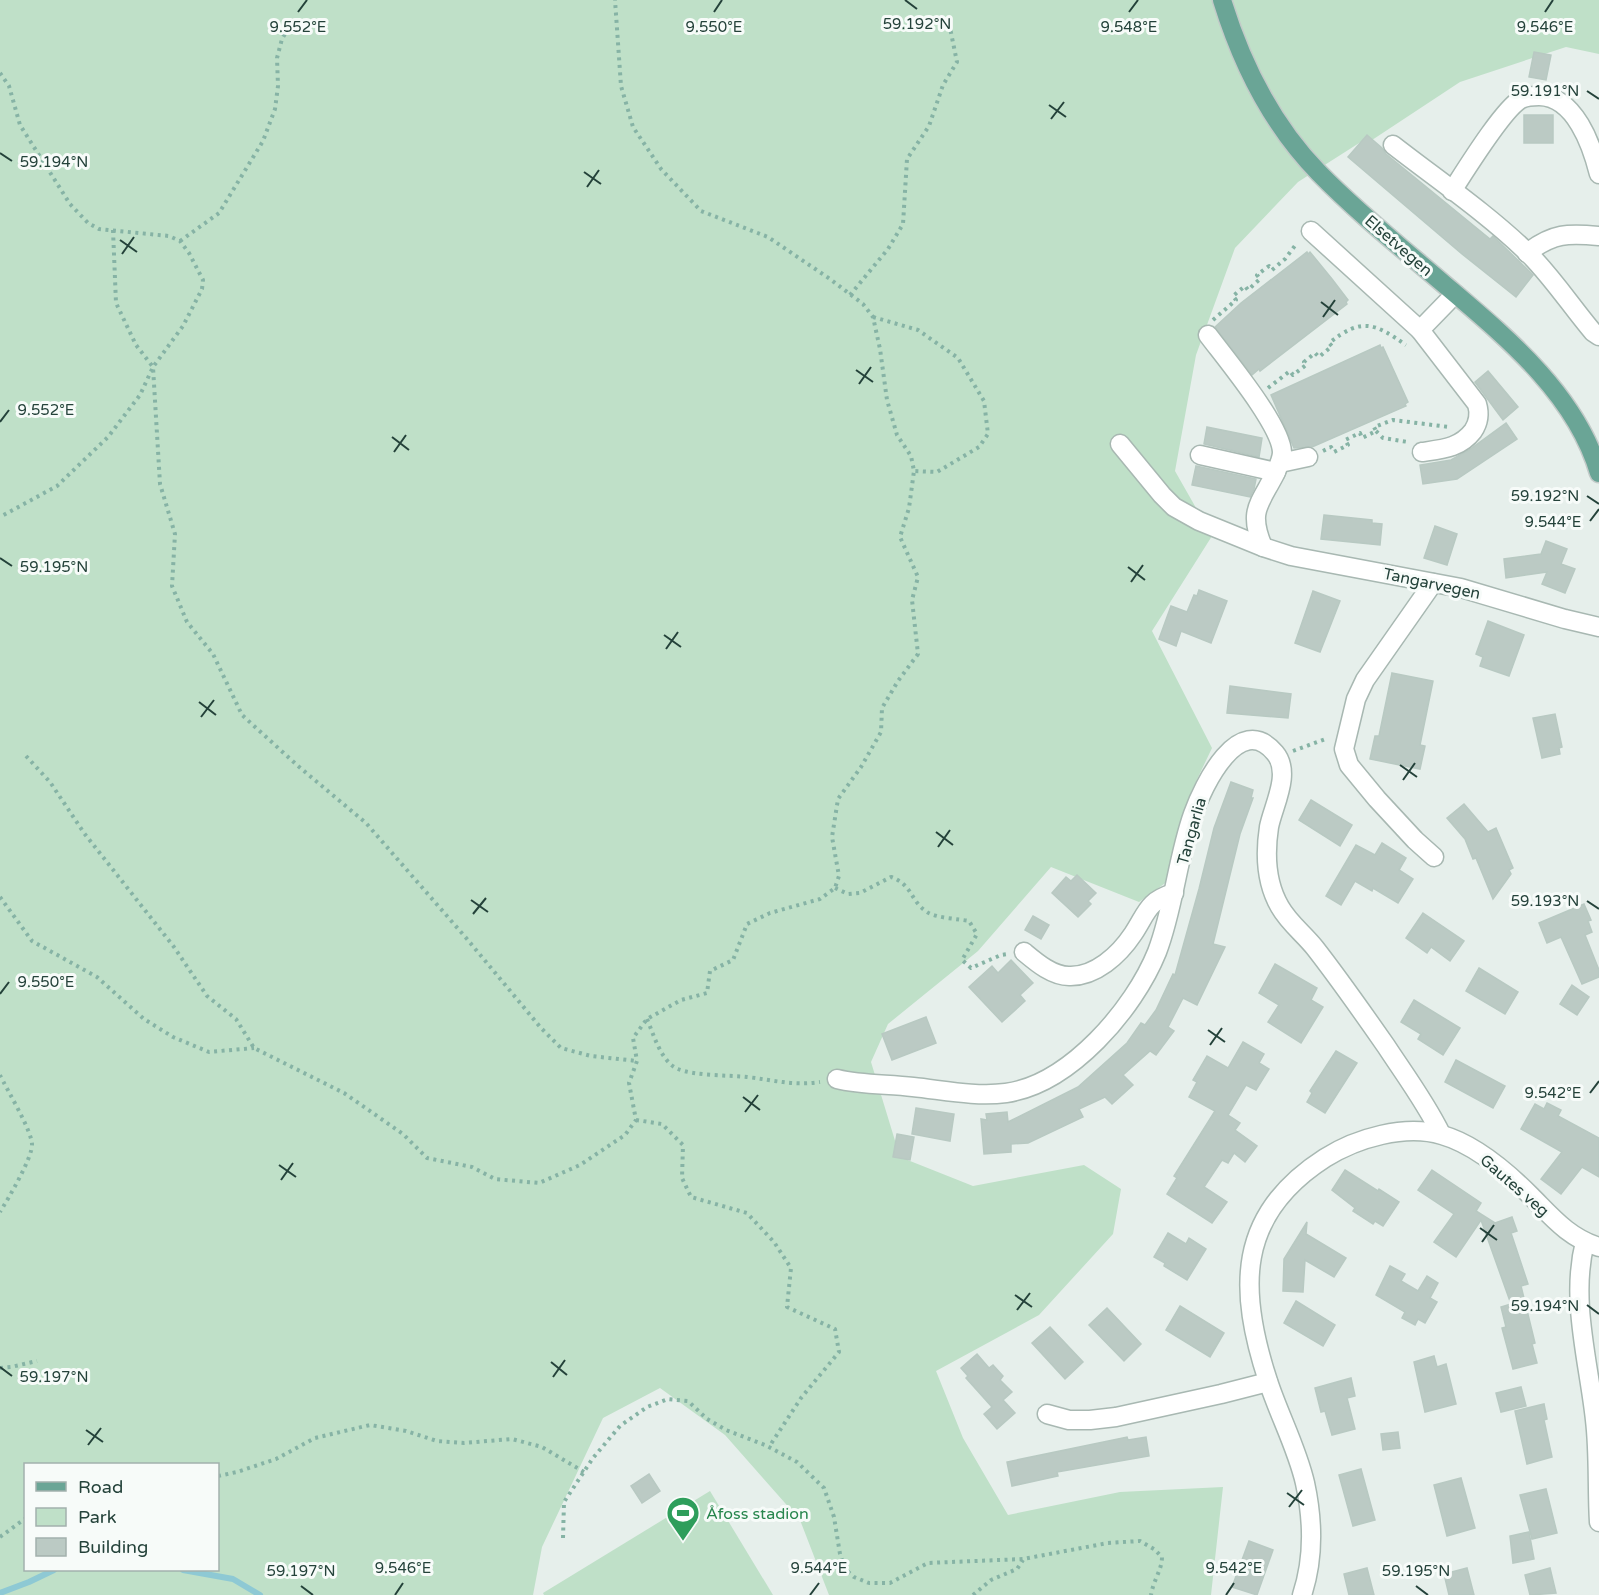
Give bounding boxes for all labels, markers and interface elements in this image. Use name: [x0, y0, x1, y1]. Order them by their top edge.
text: 59.192°N: [883, 15, 951, 33]
text: 9.552°E: [270, 18, 326, 36]
text: 9.550°E: [686, 18, 742, 36]
text: 9.548°E: [1101, 18, 1157, 36]
text: 9.546°E: [1517, 18, 1573, 36]
text: 59.191°N: [1511, 82, 1579, 100]
text: 59.194°N: [20, 153, 88, 171]
street label: Elsetvegen: [1360, 211, 1436, 281]
text: 9.552°E: [18, 401, 74, 419]
text: 59.192°N: [1511, 487, 1579, 505]
text: 9.544°E: [1525, 513, 1581, 531]
text: 59.195°N: [20, 558, 88, 576]
street label: Tangarvegen: [1381, 564, 1482, 604]
street label: Tangarlia: [1173, 795, 1211, 867]
text: 59.193°N: [1511, 892, 1579, 910]
text: 9.550°E: [18, 973, 74, 991]
text: 9.542°E: [1525, 1084, 1581, 1102]
street label: Gautes veg: [1476, 1150, 1553, 1221]
text: 59.194°N: [1511, 1297, 1579, 1315]
text: 59.197°N: [19, 1368, 89, 1386]
legend: [24, 1463, 219, 1571]
text: Road: [78, 1476, 123, 1498]
sports icon: Åfoss stadion: [665, 1495, 701, 1542]
place label: Åfoss stadion: [706, 1504, 809, 1524]
text: Park: [78, 1506, 117, 1528]
text: Building: [78, 1536, 148, 1558]
text: 9.546°E: [375, 1559, 431, 1577]
text: 9.544°E: [791, 1559, 847, 1577]
text: 9.542°E: [1206, 1559, 1262, 1577]
text: 59.197°N: [266, 1562, 336, 1580]
text: 59.195°N: [1382, 1562, 1450, 1580]

